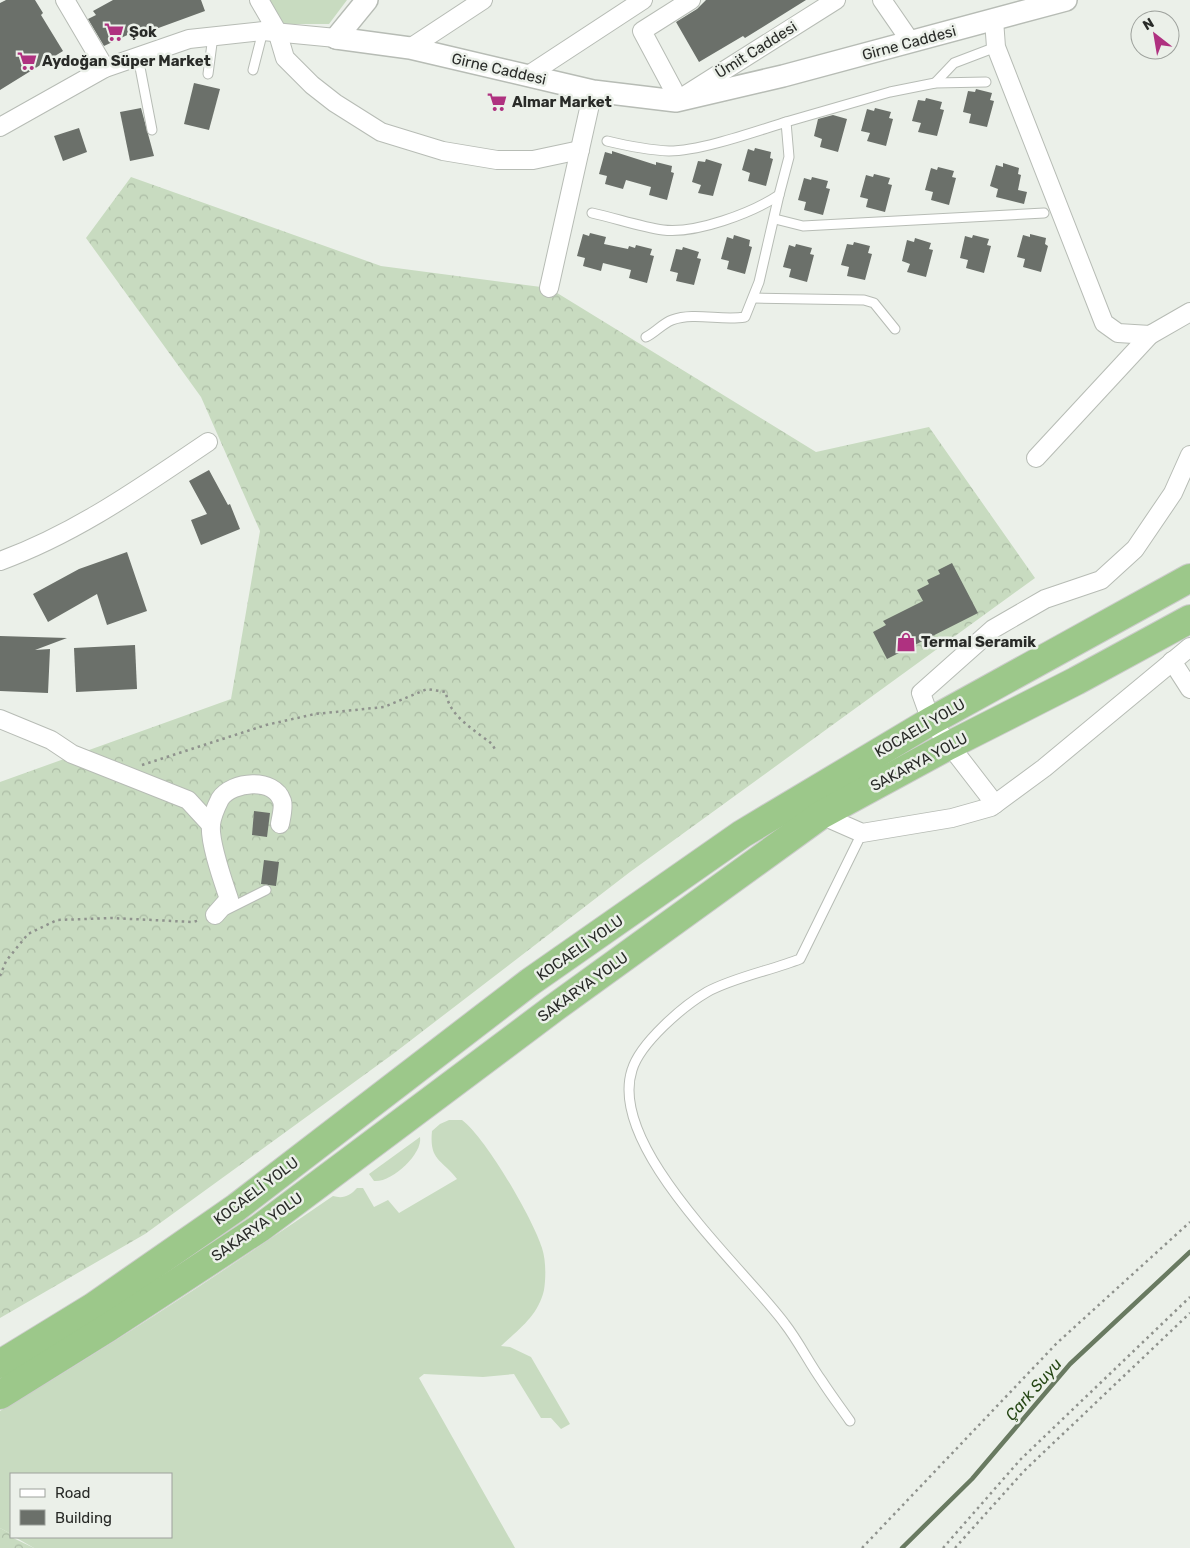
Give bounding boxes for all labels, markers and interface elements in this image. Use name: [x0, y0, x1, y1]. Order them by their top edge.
north arrow: [1130, 10, 1180, 60]
text: N: [1140, 14, 1157, 34]
street label: Ümit Caddesi: [712, 18, 800, 82]
supermarket icon: Şok: [103, 21, 125, 43]
street label: Girne Caddesi: [860, 22, 958, 64]
place label: Şok: [129, 23, 157, 41]
street label: Girne Caddesi: [450, 49, 548, 89]
supermarket icon: Aydoğan Süper Market: [16, 50, 38, 72]
place label: Aydoğan Süper Market: [42, 52, 211, 70]
supermarket icon: Almar Market: [486, 91, 508, 113]
place label: Almar Market: [512, 93, 612, 111]
shop icon: Termal Seramik: [895, 631, 917, 653]
place label: Termal Seramik: [921, 633, 1036, 651]
street label: KOCAELİ YOLU: [872, 695, 968, 761]
street label: SAKARYA YOLU: [867, 729, 971, 795]
street label: KOCAELİ YOLU: [533, 912, 627, 984]
street label: SAKARYA YOLU: [534, 948, 632, 1026]
street label: KOCAELİ YOLU: [210, 1153, 302, 1229]
street label: SAKARYA YOLU: [208, 1189, 306, 1265]
water label: Çark Suyu: [1001, 1354, 1066, 1424]
legend: [10, 1473, 172, 1538]
text: Road: [55, 1484, 91, 1502]
text: Building: [55, 1509, 112, 1527]

